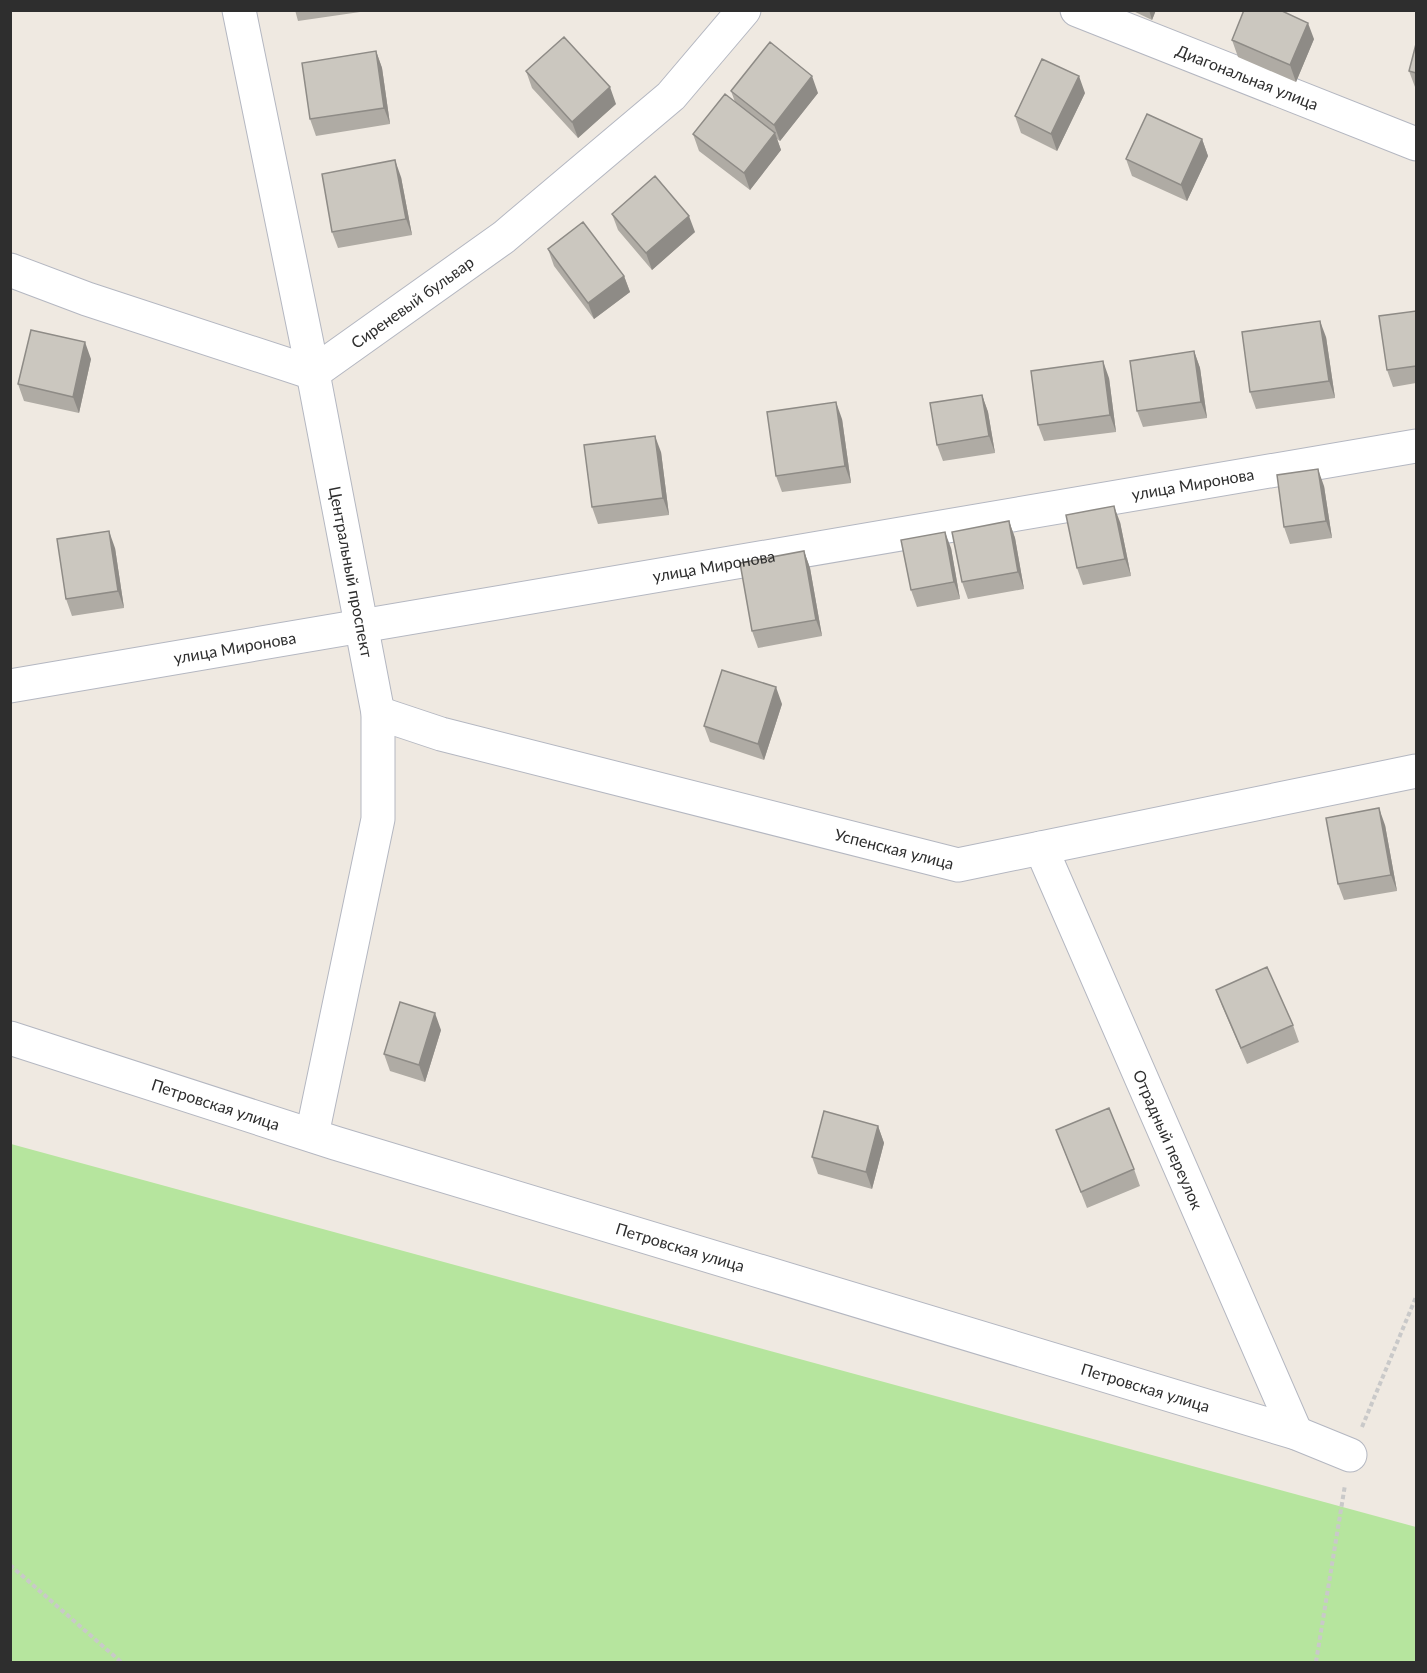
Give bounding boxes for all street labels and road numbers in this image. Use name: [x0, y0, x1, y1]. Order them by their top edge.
street label: Диагональная улица: [1173, 40, 1321, 114]
street label: Сиреневый бульвар: [347, 252, 477, 352]
street label: улица Миронова: [1130, 464, 1255, 503]
street label: Центральный проспект: [326, 485, 377, 659]
street label: улица Миронова: [651, 546, 776, 585]
street label: улица Миронова: [172, 627, 297, 667]
street label: Успенская улица: [833, 824, 956, 873]
street label: Отрадный переулок: [1130, 1067, 1208, 1213]
street label: Петровская улица: [149, 1074, 282, 1133]
street label: Петровская улица: [614, 1218, 747, 1275]
street label: Петровская улица: [1079, 1359, 1212, 1415]

